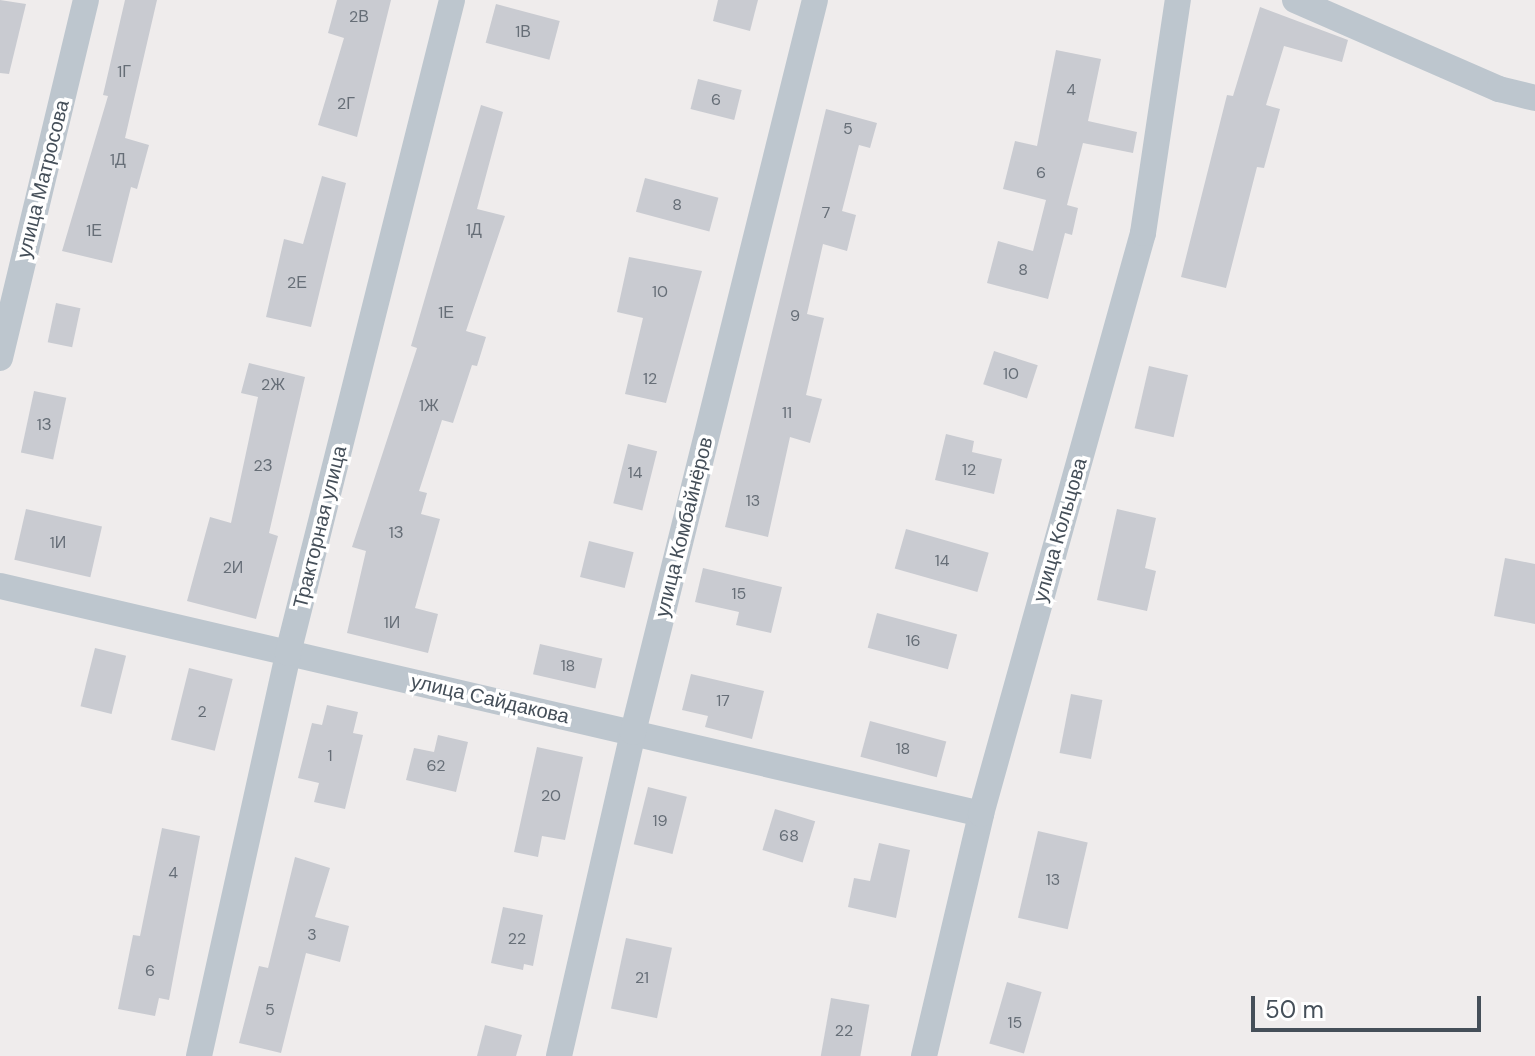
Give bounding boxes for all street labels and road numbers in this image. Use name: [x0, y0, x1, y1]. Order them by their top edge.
street label: улица Матросова: [12, 97, 74, 261]
street label: улица Комбайнёров: [650, 434, 718, 620]
street label: Тракторная улица: [288, 443, 352, 611]
street label: улица Кольцова: [1028, 455, 1092, 605]
street label: улица Сайдакова: [409, 669, 571, 729]

